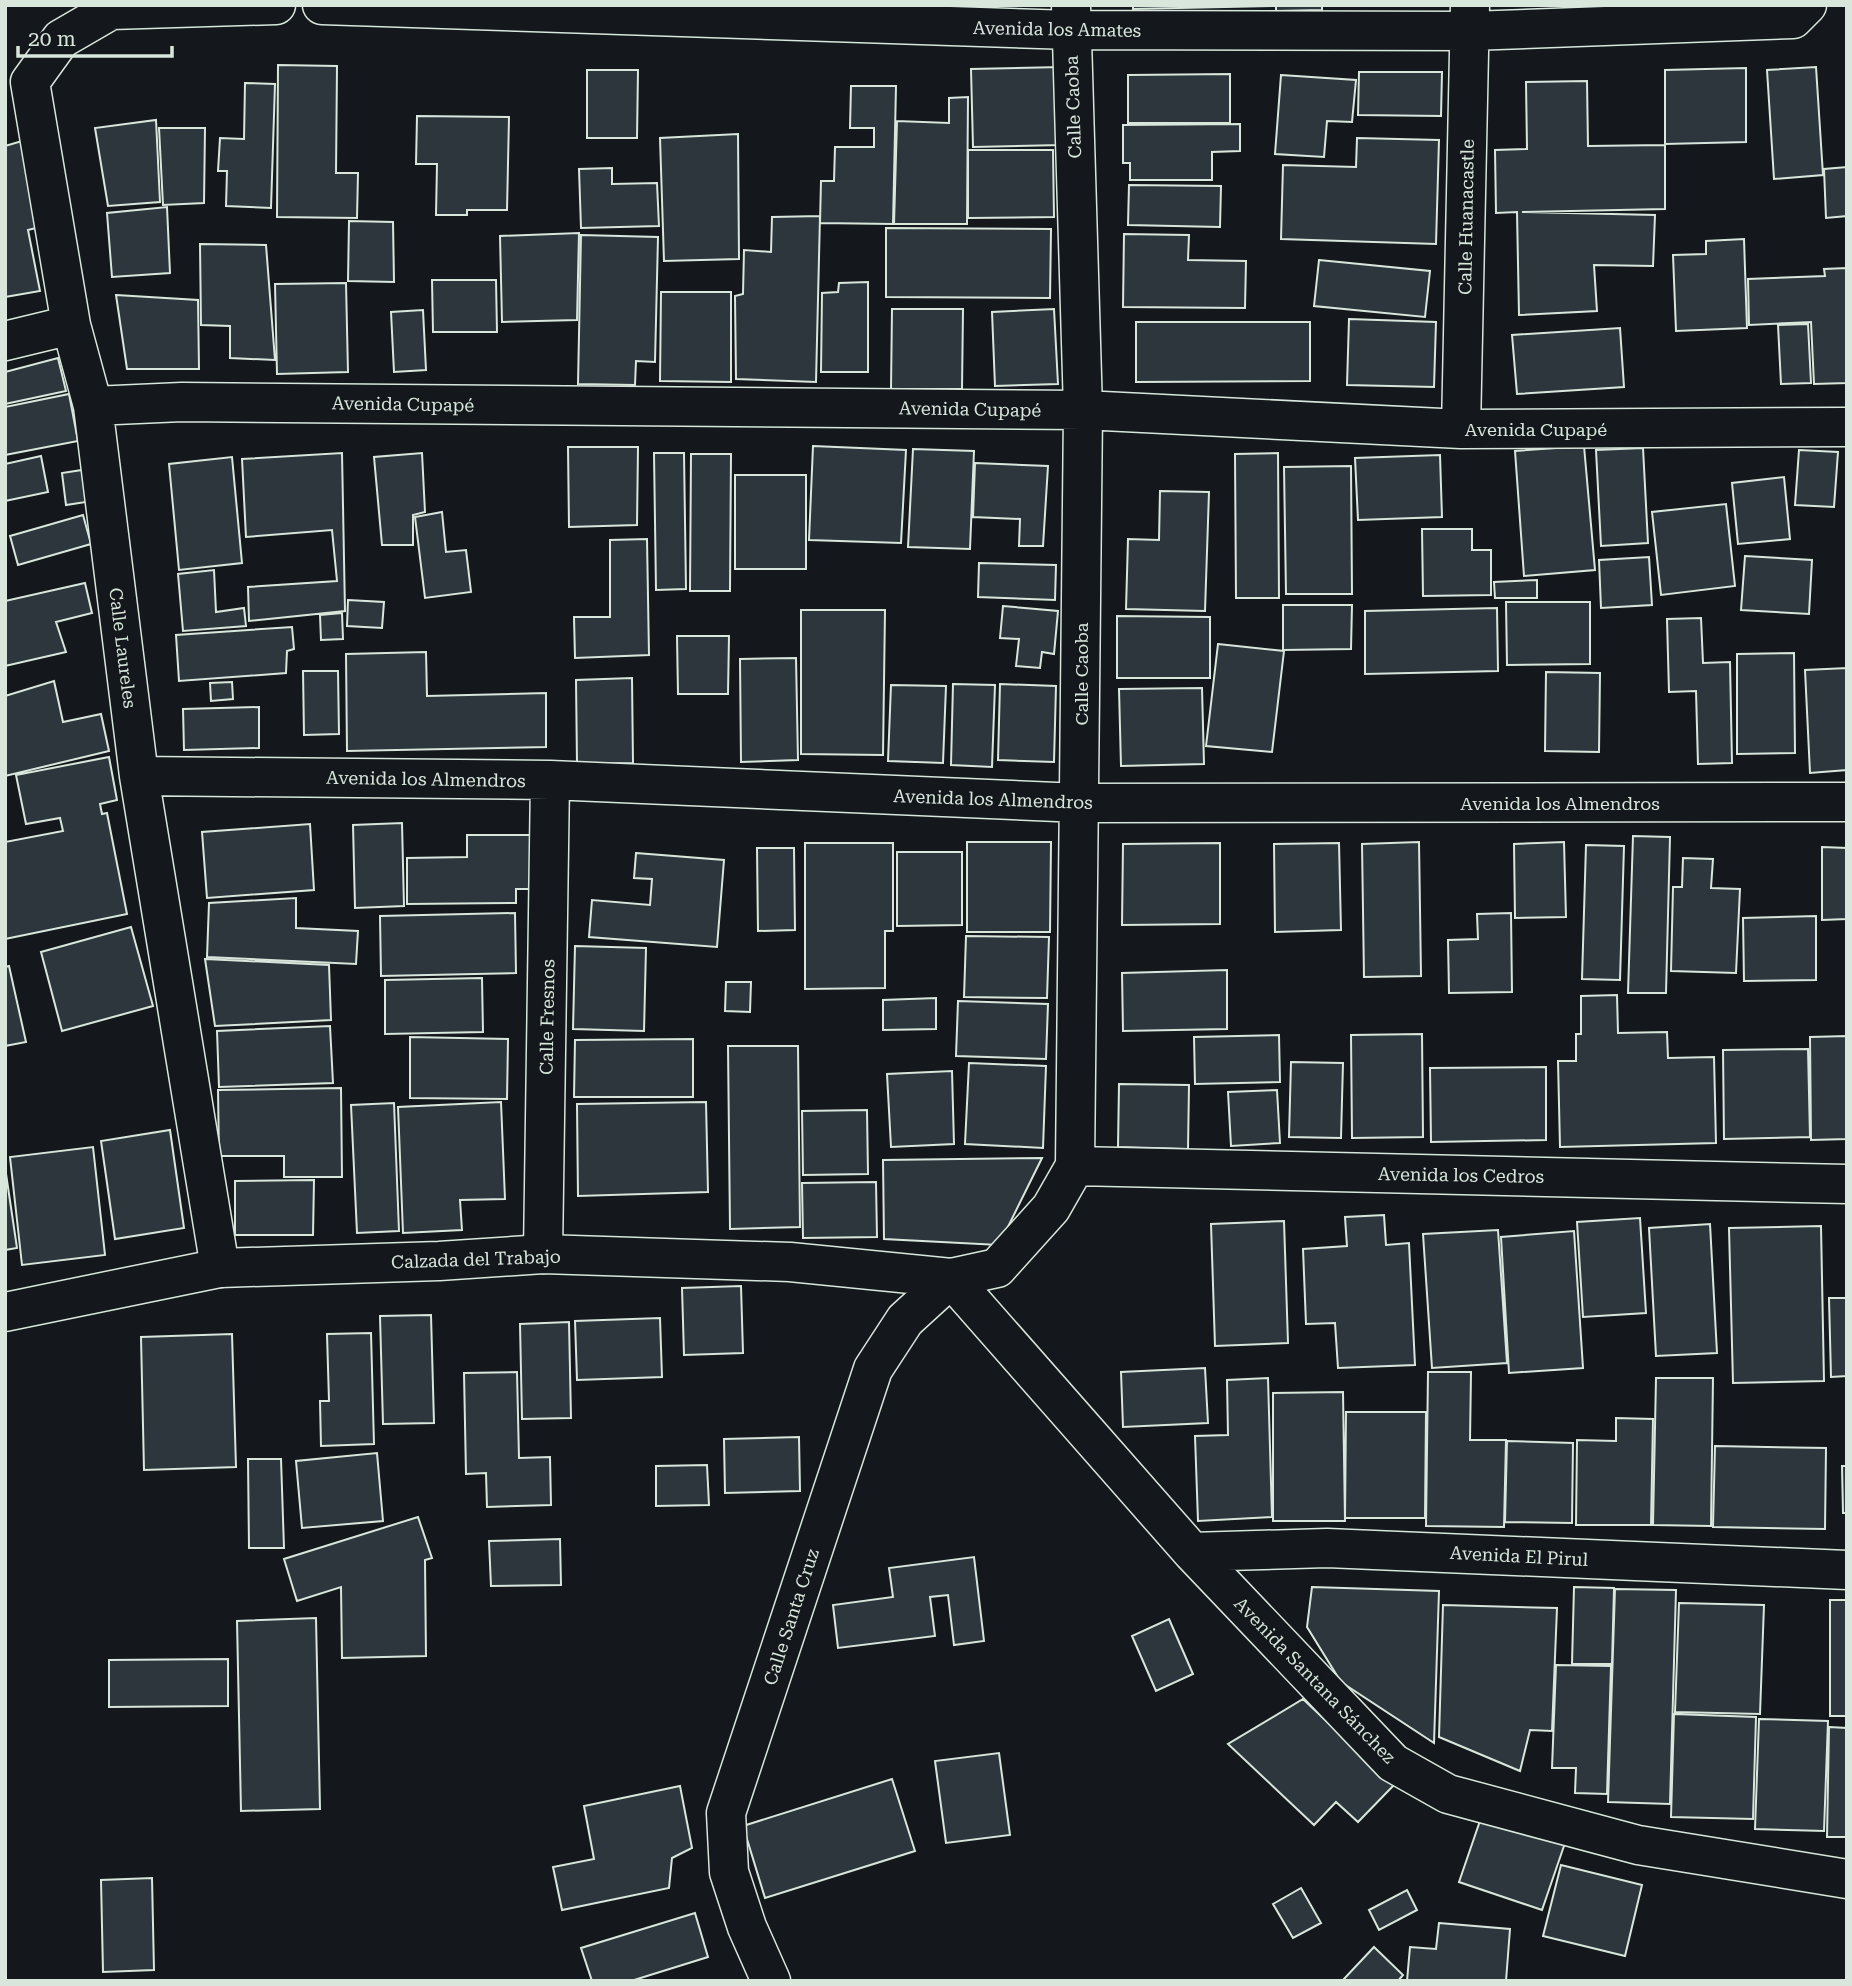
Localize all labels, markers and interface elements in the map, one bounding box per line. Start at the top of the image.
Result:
scale bar [18,14,172,58]
street label: Avenida los Amates [973,17,1141,41]
text: 20 m [28,27,76,51]
street label: Calle Caoba [1061,55,1085,159]
street label: Calle Huanacastle [1454,139,1478,295]
street label: Avenida Cupapé [332,392,474,416]
street label: Avenida Cupapé [899,397,1041,421]
street label: Avenida Cupapé [1465,419,1607,440]
street label: Calle Laureles [105,586,141,710]
street label: Calle Caoba [1071,622,1092,725]
street label: Avenida los Almendros [326,767,526,791]
street label: Avenida los Almendros [893,785,1093,813]
street label: Avenida los Almendros [1460,793,1660,814]
street label: Calle Fresnos [535,959,559,1075]
street label: Avenida los Cedros [1378,1163,1544,1187]
street label: Calzada del Trabajo [391,1246,561,1272]
street label: Avenida El Pirul [1449,1542,1589,1570]
street label: Calle Santa Cruz [759,1546,823,1688]
street label: Avenida Santana Sánchez [1230,1593,1400,1768]

